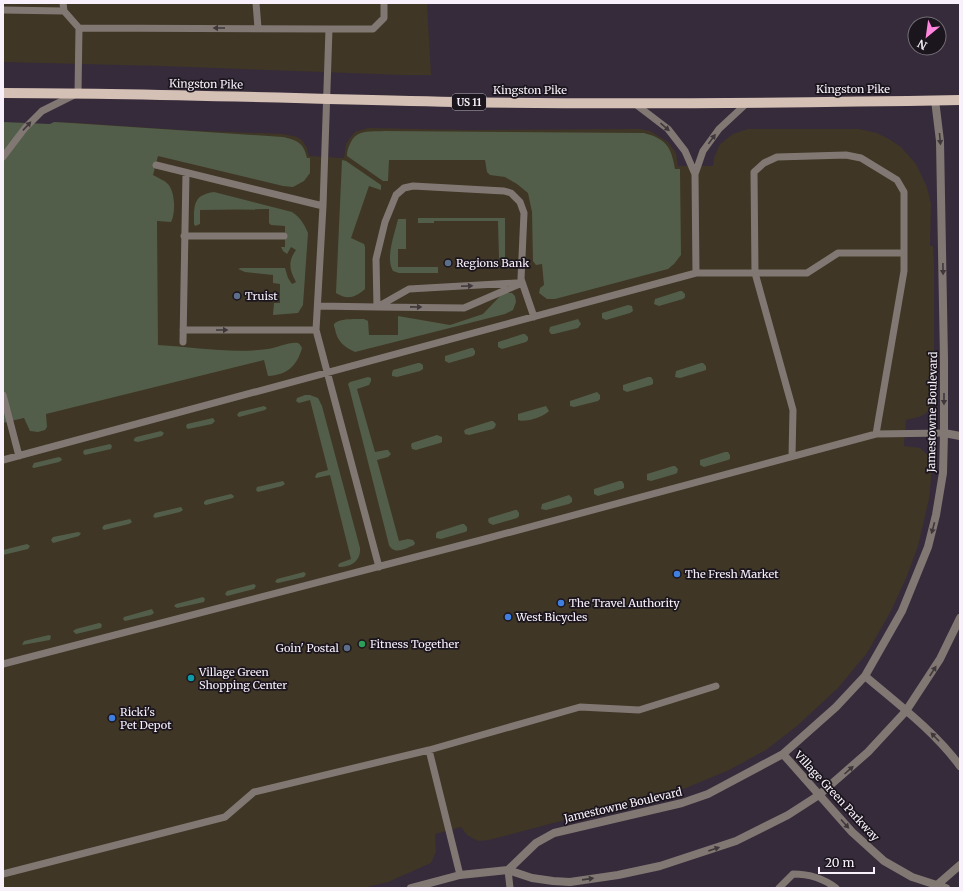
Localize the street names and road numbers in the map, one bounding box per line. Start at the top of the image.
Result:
street label: Kingston Pike [169,76,243,92]
street label: Kingston Pike [816,82,890,96]
street label: Kingston Pike [493,83,567,97]
road number: US 11 [452,94,486,110]
street label: Jamestowne Boulevard [924,351,940,474]
street label: Village Green Parkway [791,747,883,844]
street label: Jamestowne Boulevard [562,785,684,826]

